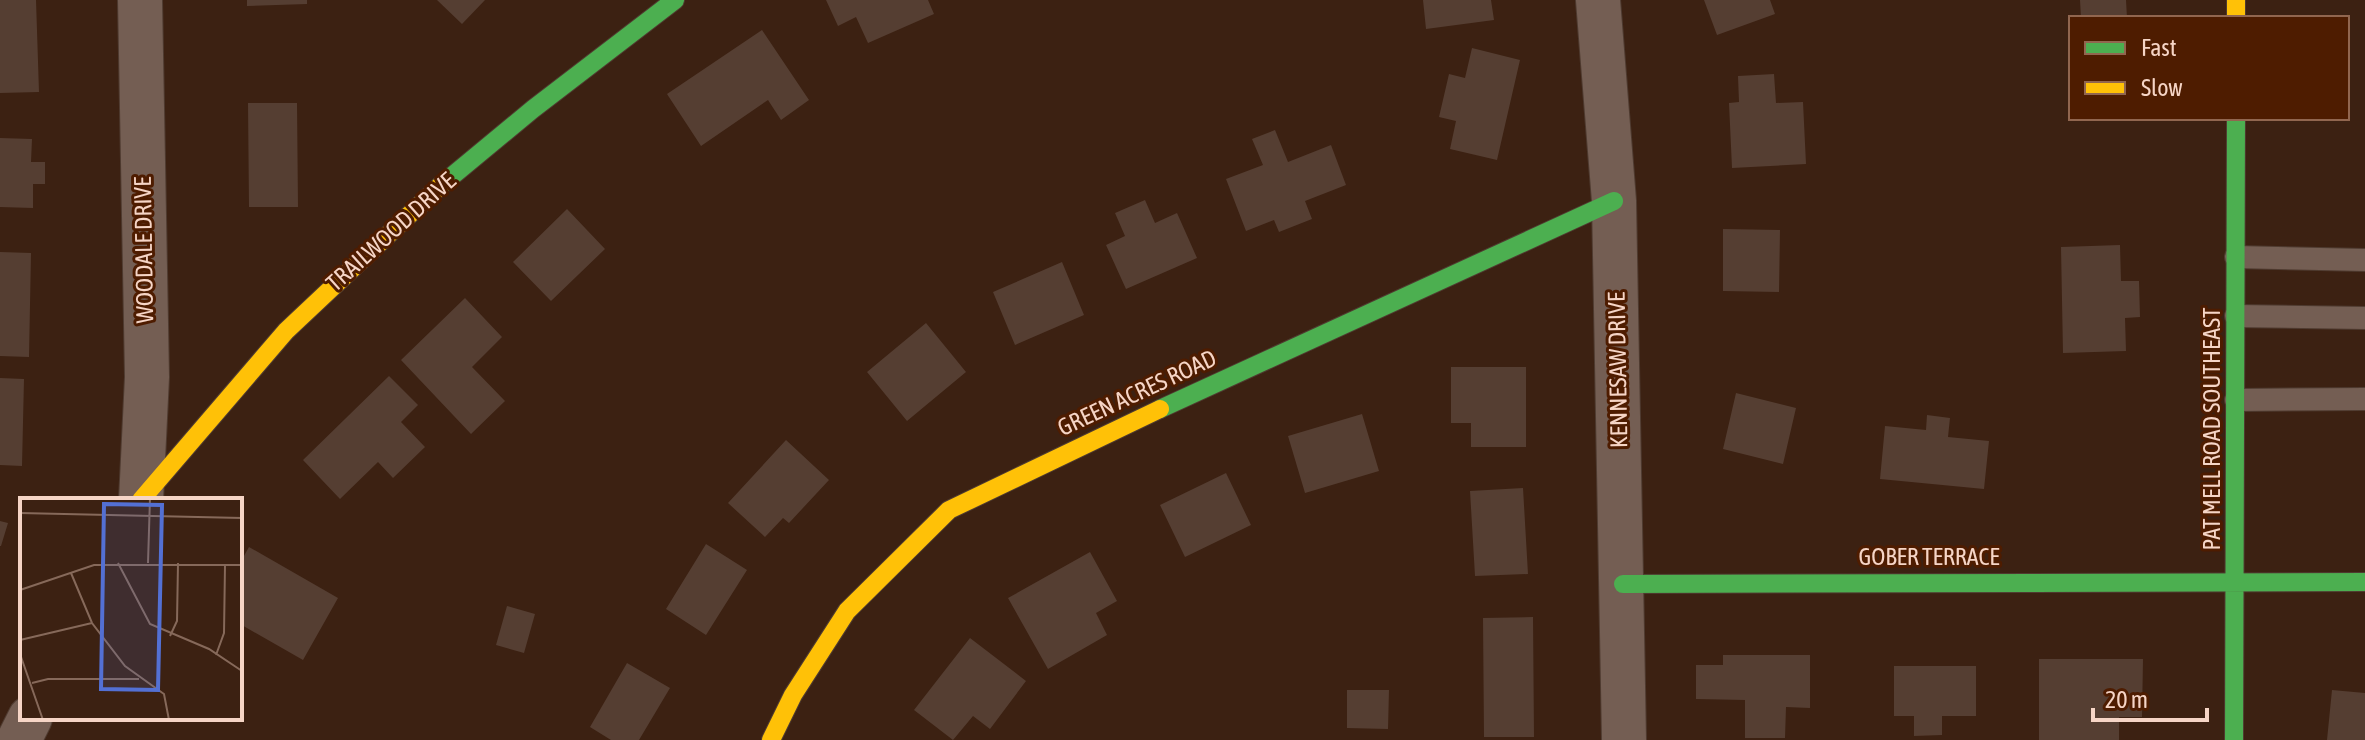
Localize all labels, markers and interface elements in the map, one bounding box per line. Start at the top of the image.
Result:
legend [2069,16,2349,120]
text: Fast [2141,34,2177,61]
text: Slow [2141,74,2183,101]
street label: TRAILWOOD DRIVE [321,167,461,296]
street label: WOODALE DRIVE [129,176,158,324]
street label: KENNESAW DRIVE [1603,292,1632,448]
street label: PAT MELL ROAD SOUTHEAST [2198,307,2225,551]
street label: GREEN ACRES ROAD [1053,344,1220,441]
inset map [20,498,242,720]
street label: GOBER TERRACE [1858,543,2000,570]
scale bar [2093,672,2207,722]
text: 20 m [2105,686,2148,713]

